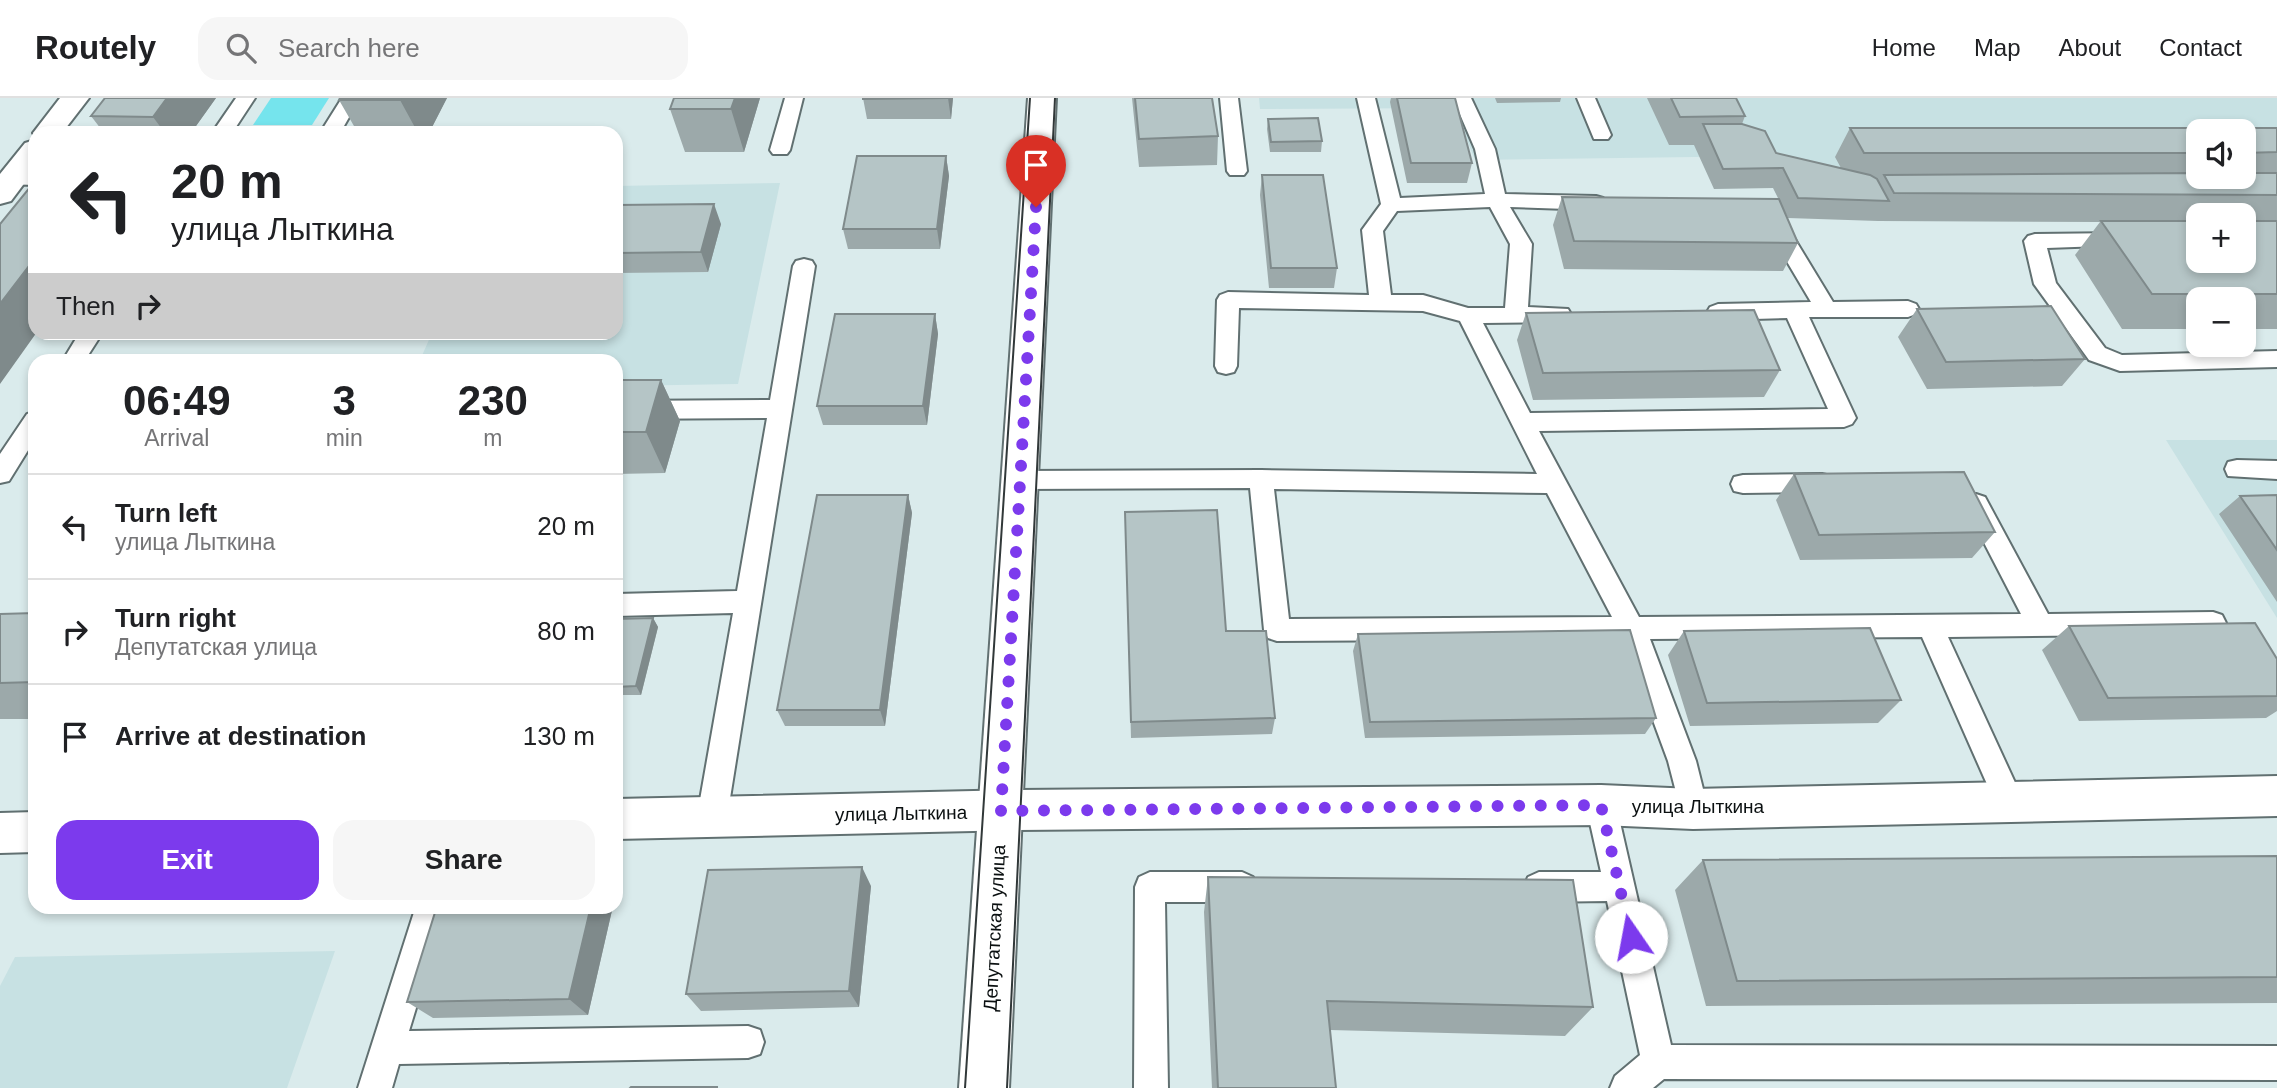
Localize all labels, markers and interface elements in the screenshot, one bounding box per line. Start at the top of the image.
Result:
search box [198,17,688,80]
text: Routely [35,29,156,66]
icon: search [222,29,260,67]
text: Search here [278,33,420,63]
text: Home [1872,34,1936,61]
text: Map [1974,34,2021,61]
text: About [2059,34,2121,61]
text: Contact [2159,34,2242,61]
map controls [2186,119,2256,357]
button: sound [2186,119,2256,189]
pin [1006,135,1066,207]
icon: arrive [1017,146,1055,184]
icon: left [56,154,147,245]
text: 20 m [171,154,283,208]
button: + [2186,203,2256,273]
text: улица Лыткина [171,211,394,247]
icon: right [129,287,167,325]
button: − [2186,287,2256,357]
text: Then [56,291,115,321]
text: 06:49 [123,377,231,424]
text: 3 [332,377,356,424]
text: 230 [458,377,528,424]
text: Arrival [144,425,209,451]
text: min [326,425,363,451]
text: m [483,425,502,451]
text: Turn left [115,498,217,528]
icon: left [56,508,94,546]
text: 20 m [537,511,595,541]
text: улица Лыткина [115,529,275,555]
text: Turn right [115,603,236,633]
icon: right [56,613,94,651]
text: 80 m [537,616,595,646]
text: Депутатская улица [115,634,317,660]
icon: arrive [56,718,94,756]
text: Arrive at destination [115,721,366,751]
text: 130 m [523,721,595,751]
street label: улица Лыткина [1632,796,1765,817]
street label: улица Лыткина [835,802,968,825]
button: Exit [56,820,319,900]
button: Share [333,820,595,900]
street label: Депутатская улица [980,844,1009,1012]
position arrow [1594,900,1668,974]

